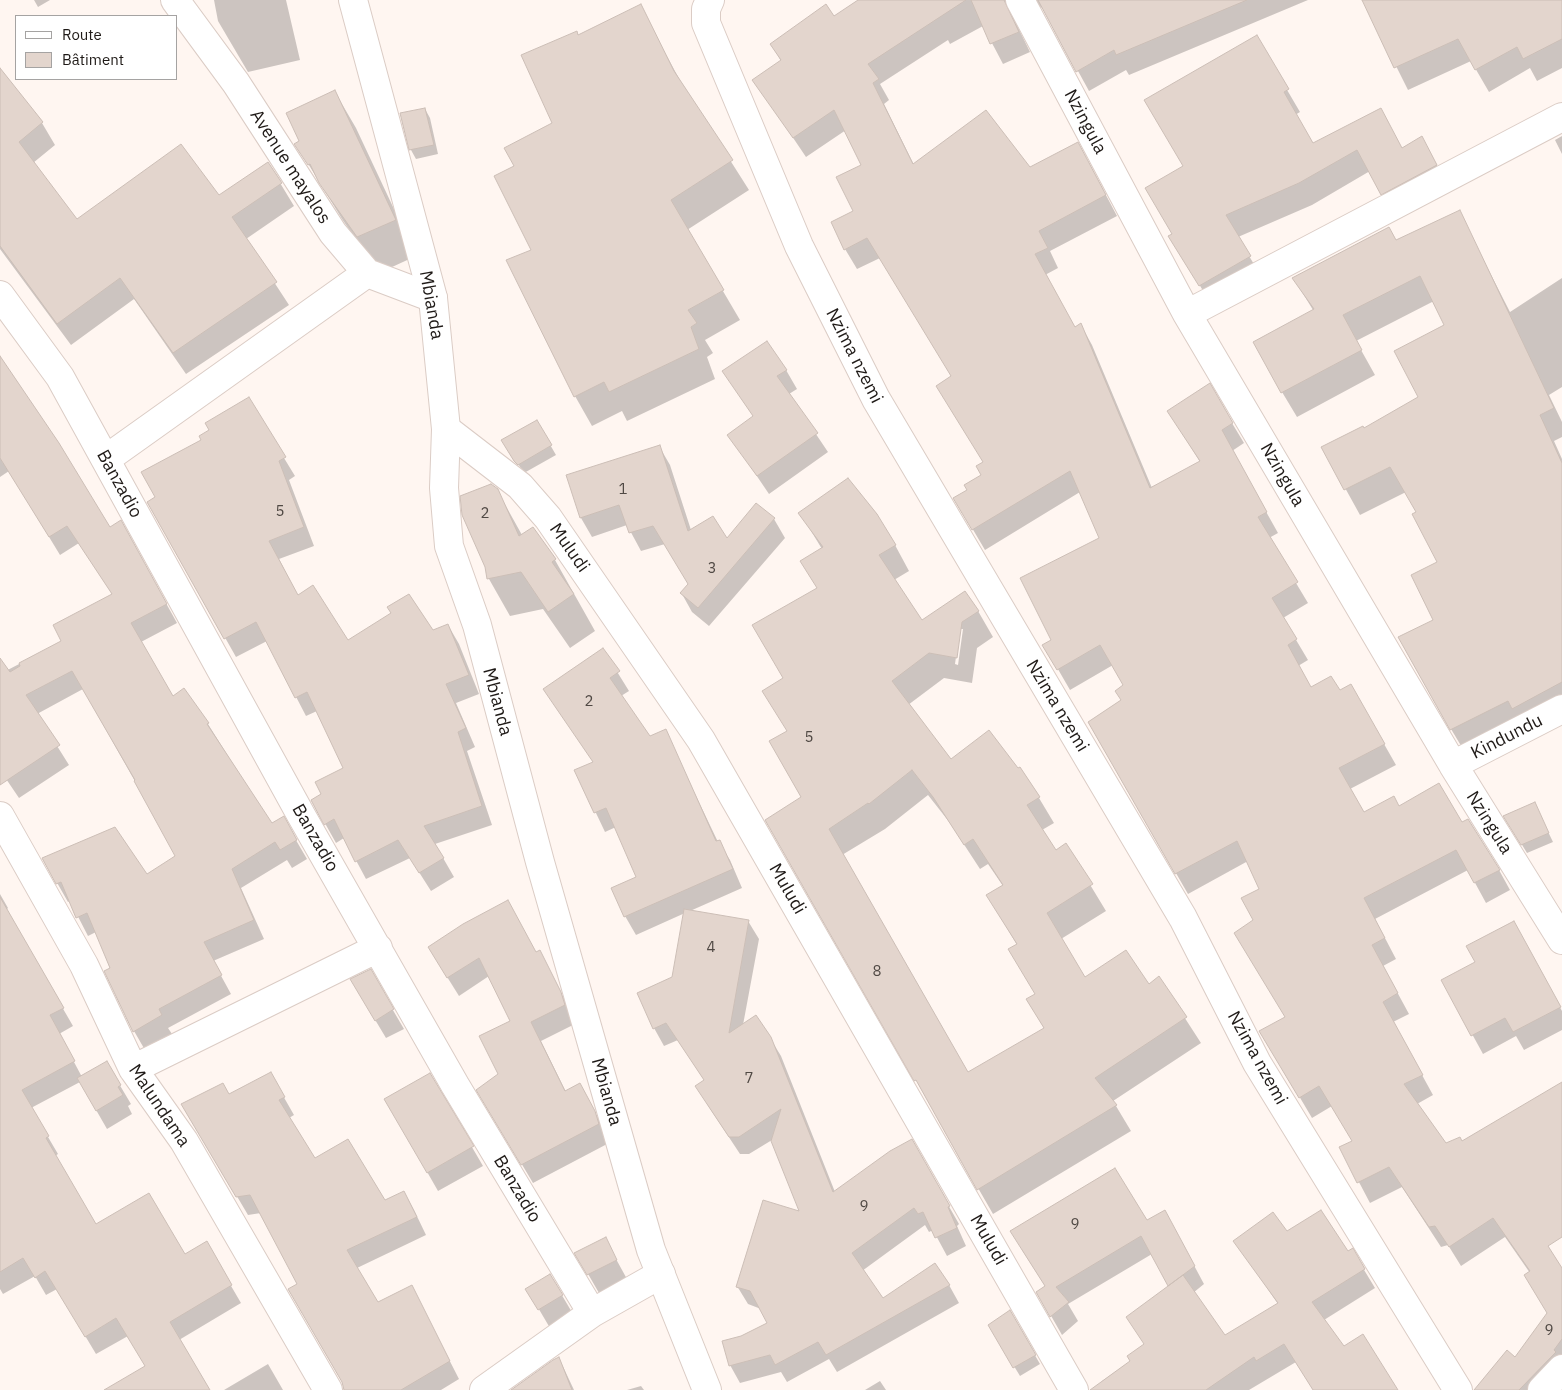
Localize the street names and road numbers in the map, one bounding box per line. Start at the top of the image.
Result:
street label: Nzingula [1059,86,1111,158]
street label: Avenue mayalos [245,106,335,228]
street label: Mbianda [414,269,448,341]
street label: Nzima nzemi [821,305,887,407]
street label: Nzingula [1255,439,1309,511]
street label: Banzadio [91,446,147,522]
street label: Muludi [544,519,594,577]
street label: Nzima nzemi [1021,656,1093,756]
street label: Mbianda [478,666,516,738]
street label: Kindundu [1467,710,1547,764]
street label: Nzingula [1461,788,1517,858]
street label: Banzadio [287,800,343,876]
street label: Muludi [764,860,810,918]
street label: Nzima nzemi [1222,1007,1292,1109]
street label: Mbianda [586,1056,626,1128]
street label: Malundama [123,1061,195,1151]
street label: Banzadio [489,1151,545,1227]
street label: Muludi [965,1211,1011,1269]

